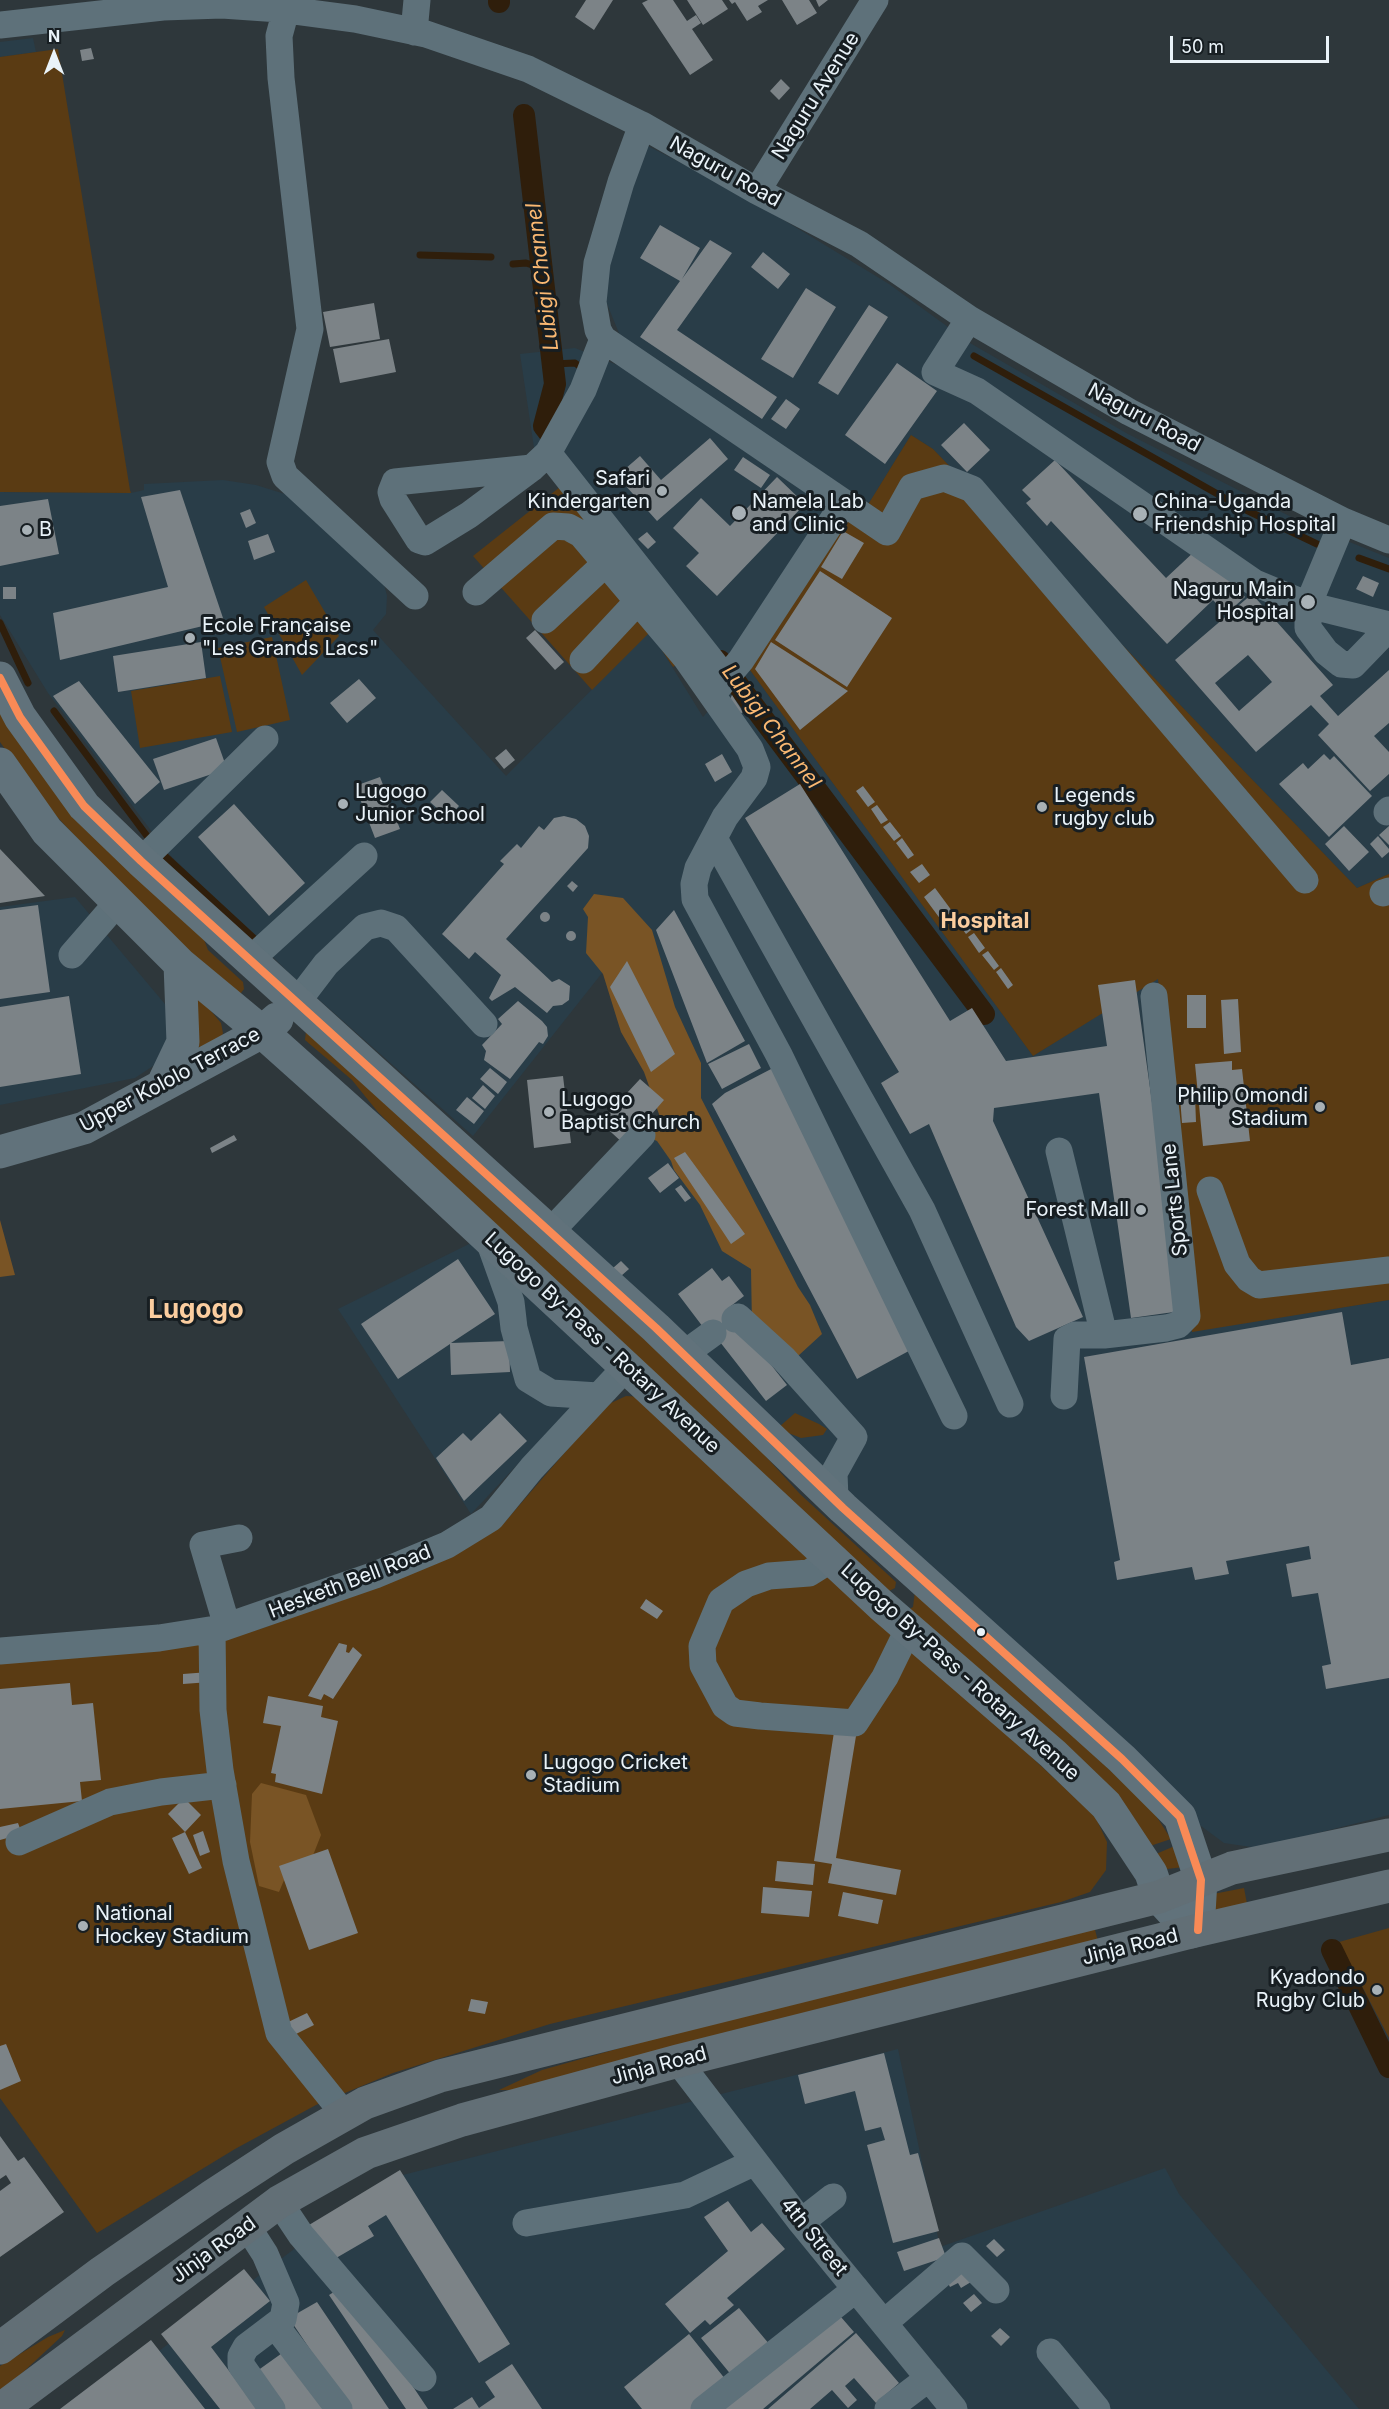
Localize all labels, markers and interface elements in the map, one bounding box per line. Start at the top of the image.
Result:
north arrow [24,24,84,84]
scale bar [1173,24,1332,62]
text: N [48,26,60,46]
street label: Naguru Avenue [767,28,865,164]
text: 50 m [1181,36,1224,57]
street label: Naguru Road [665,132,785,212]
water label: Lubigi Channel [521,202,565,352]
street label: Naguru Road [1084,378,1204,458]
place label: Safari Kindergarten [527,467,650,514]
marker: Safari Kindergarten [655,484,669,498]
place label: Namela Lab and Clinic [752,490,864,537]
place label: China-Uganda Friendship Hospital [1154,490,1336,537]
marker: Namela Lab and Clinic [730,504,748,522]
marker: China-Uganda Friendship Hospital [1131,505,1149,523]
place label: B [39,518,52,542]
marker: B [20,523,34,537]
place label: Naguru Main Hospital [1173,578,1294,625]
marker: Naguru Main Hospital [1299,593,1317,611]
place label: Ecole Française "Les Grands Lacs" [202,614,378,661]
marker: Ecole Française "Les Grands Lacs" [183,631,197,645]
water label: Lubigi Channel [716,660,826,794]
place label: Lugogo Junior School [355,780,485,827]
place label: Legends rugby club [1054,784,1155,831]
marker: Lugogo Junior School [336,797,350,811]
marker: Legends rugby club [1035,800,1049,814]
district label: Hospital [941,908,1029,934]
street label: Upper Kololo Terrace [76,1022,264,1138]
place label: Philip Omondi Stadium [1177,1084,1308,1131]
place label: Lugogo Baptist Church [561,1088,700,1135]
marker: Philip Omondi Stadium [1313,1100,1327,1114]
marker: Lugogo Baptist Church [542,1105,556,1119]
street label: Sports Lane [1157,1142,1193,1258]
place label: Forest Mall [1025,1198,1129,1222]
marker: Forest Mall [1134,1203,1148,1217]
street label: Lugogo By-Pass - Rotary Avenue [479,1227,725,1459]
district label: Lugogo [148,1294,244,1326]
street label: Hesketh Bell Road [266,1540,434,1624]
street label: Lugogo By-Pass - Rotary Avenue [836,1558,1084,1786]
unlabelled marker [975,1626,987,1638]
place label: Lugogo Cricket Stadium [543,1751,688,1798]
marker: Lugogo Cricket Stadium [524,1768,538,1782]
place label: National Hockey Stadium [95,1902,249,1949]
marker: National Hockey Stadium [76,1919,90,1933]
street label: Jinja Road [1080,1924,1180,1970]
place label: Kyadondo Rugby Club [1256,1966,1365,2013]
marker: Kyadondo Rugby Club [1370,1983,1384,1997]
street label: Jinja Road [609,2042,709,2090]
street label: 4th Street [775,2193,853,2281]
street label: Jinja Road [167,2211,261,2289]

